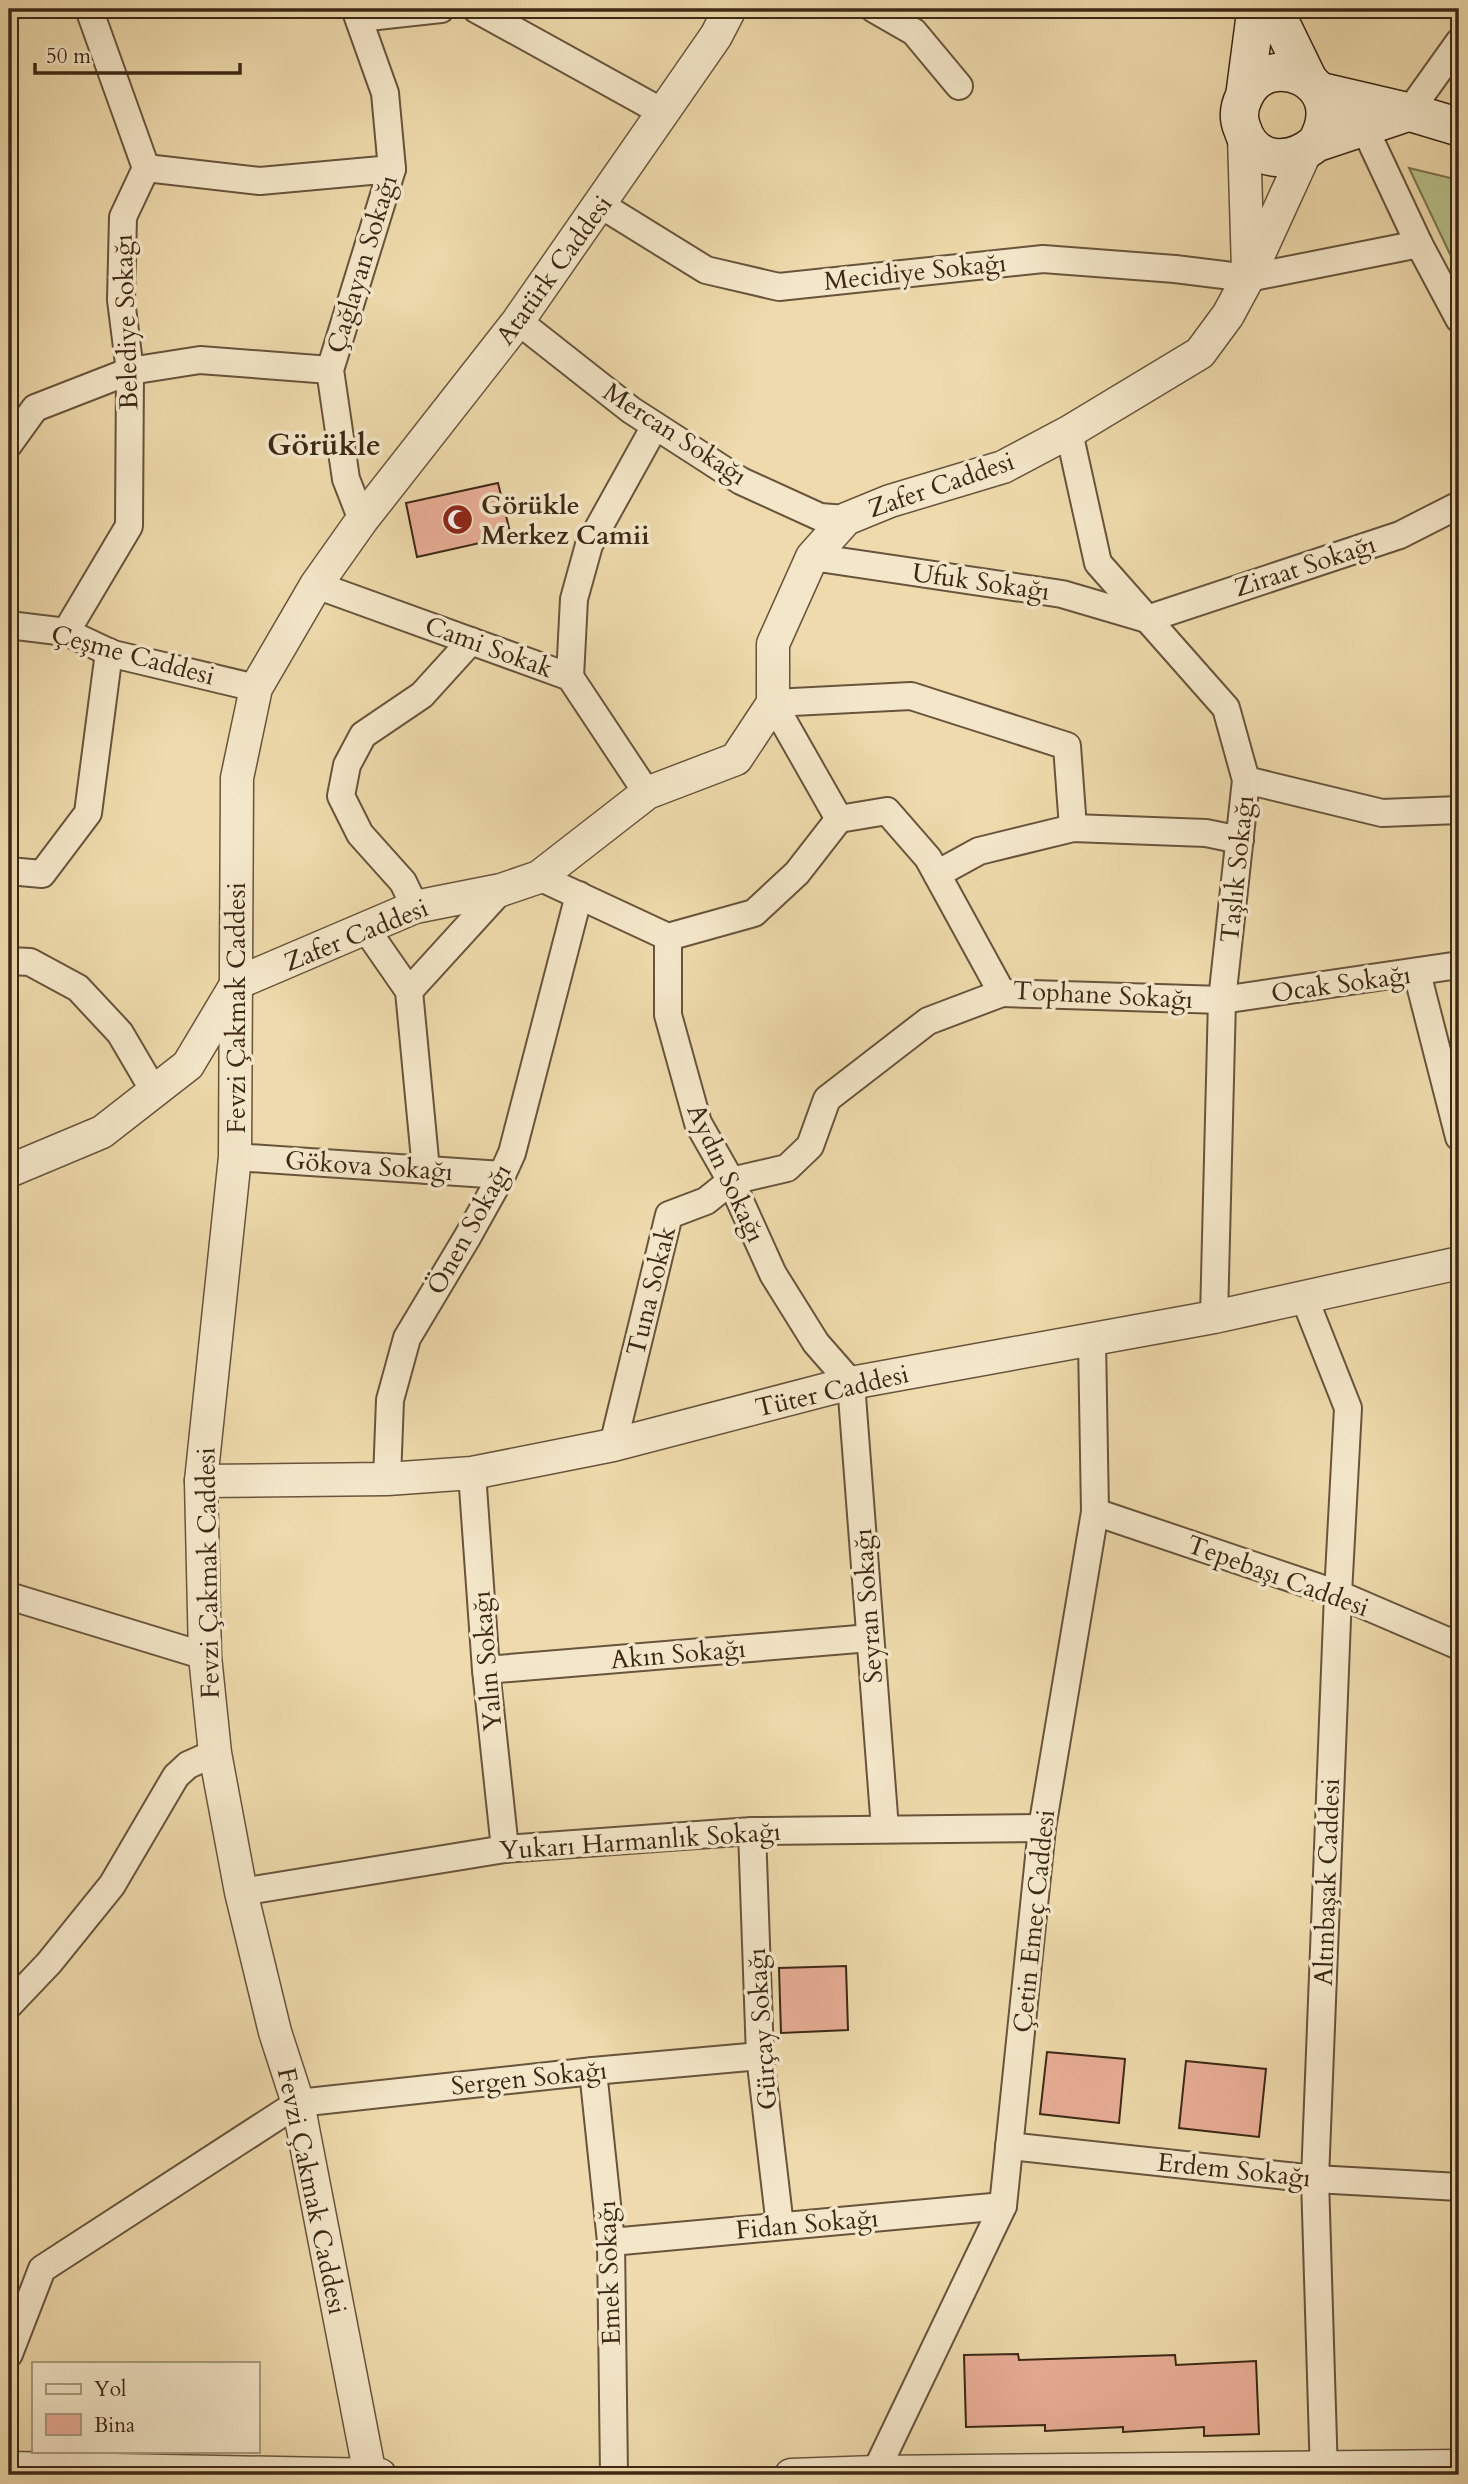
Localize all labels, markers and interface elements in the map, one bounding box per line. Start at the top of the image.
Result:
scale bar [35,32,240,76]
text: 50 m [46,42,91,71]
street label: Çağlayan Sokağı [318,171,406,357]
street label: Atatürk Caddesi [488,188,620,352]
street label: Belediye Sokağı [105,234,147,410]
street label: Mecidiye Sokağı [822,245,1008,299]
street label: Mercan Sokağı [596,374,754,494]
district label: Görükle [267,425,381,466]
street label: Zafer Caddesi [863,444,1019,526]
place label: Görükle Merkez Camii [481,488,650,553]
mosque icon: Görükle Merkez Camii [441,503,475,537]
street label: Ziraat Sokağı [1230,527,1380,605]
street label: Ufuk Sokağı [910,555,1052,609]
street label: Cami Sokak [420,608,558,686]
street label: Çeşme Caddesi [47,616,219,694]
street label: Taşlık Sokağı [1212,794,1262,944]
street label: Fevzi Çakmak Caddesi [219,882,254,1134]
street label: Zafer Caddesi [279,890,433,980]
street label: Ocak Sokağı [1269,957,1413,1011]
street label: Tophane Sokağı [1012,973,1194,1017]
street label: Aydın Sokağı [679,1098,773,1248]
street label: Gökova Sokağı [284,1143,454,1189]
street label: Önen Sokağı [419,1157,519,1301]
street label: Tuna Sokak [618,1222,684,1360]
street label: Tüter Caddesi [752,1356,912,1426]
street label: Fevzi Çakmak Caddesi [188,1447,228,1699]
street label: Seyran Sokağı [845,1527,891,1685]
street label: Tepebaşı Caddesi [1182,1527,1374,1625]
street label: Yalın Sokağı [463,1590,511,1732]
street label: Akın Sokağı [609,1631,747,1677]
street label: Altınbaşak Caddesi [1306,1777,1348,1987]
street label: Çetin Emeç Caddesi [1005,1808,1063,2034]
street label: Yukarı Harmanlık Sokağı [498,1814,782,1868]
street label: Gürçay Sokağı [739,1947,785,2111]
street label: Sergen Sokağı [449,2052,609,2104]
street label: Fevzi Çakmak Caddesi [269,2064,355,2318]
street label: Erdem Sokağı [1155,2145,1313,2195]
street label: Emek Sokağı [589,2200,629,2346]
street label: Fidan Sokağı [734,2200,880,2248]
legend [32,2362,259,2452]
text: Yol [94,2375,126,2404]
text: Bina [94,2411,135,2440]

